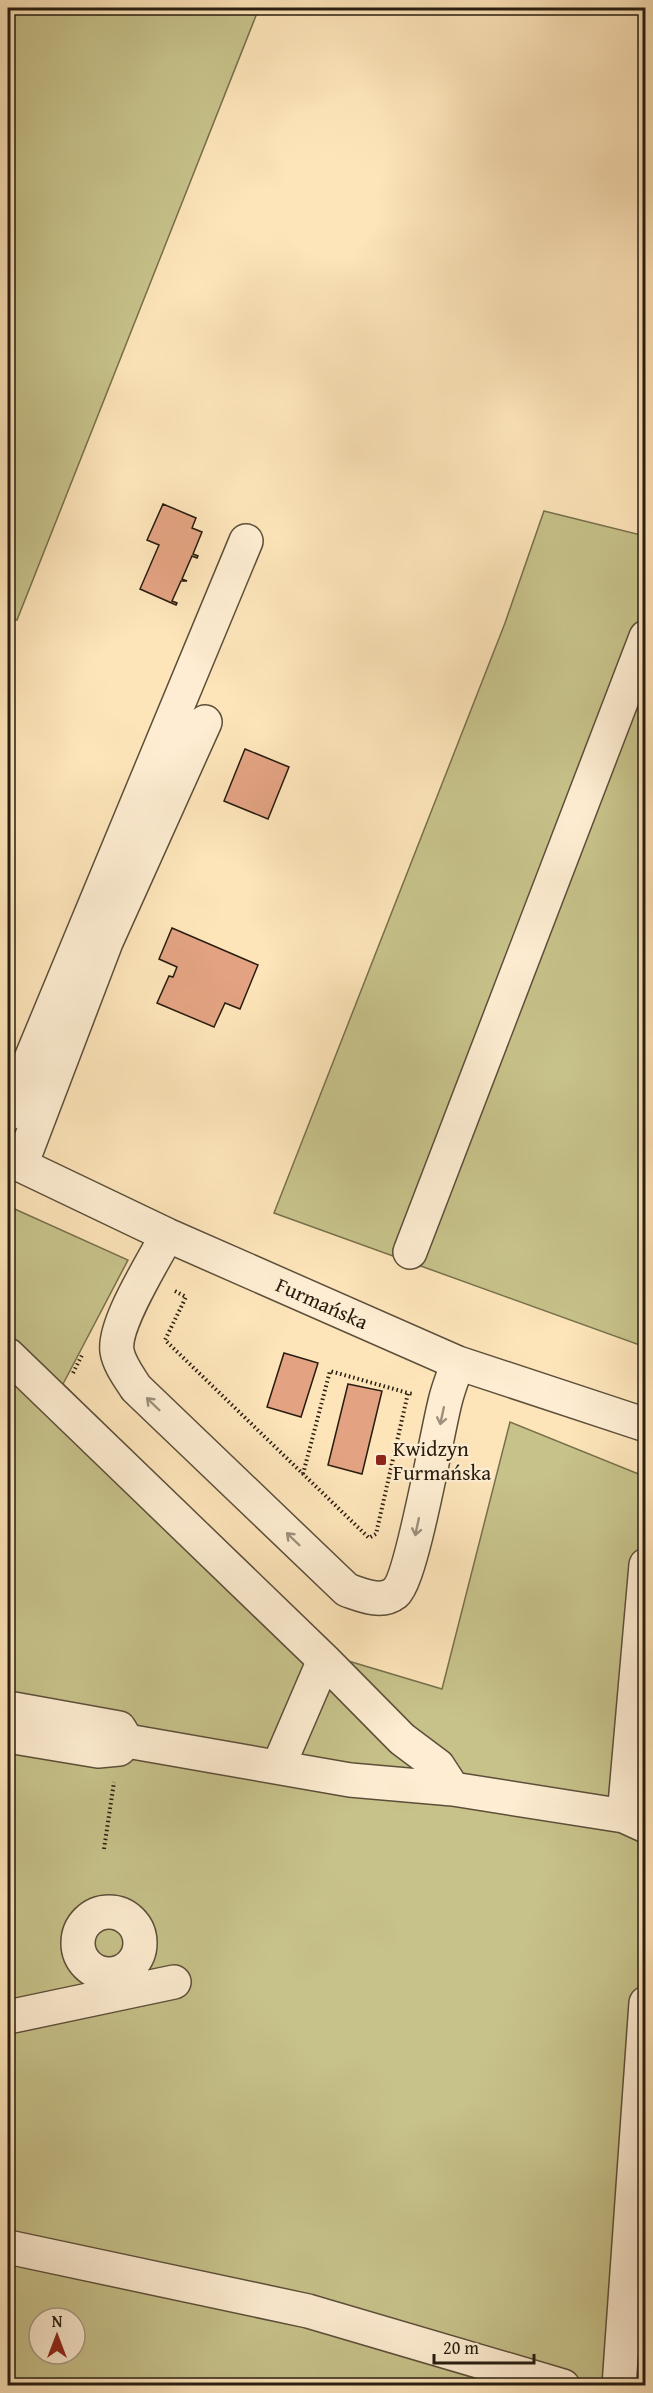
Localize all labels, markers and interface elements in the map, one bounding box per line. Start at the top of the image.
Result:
street label: Furmańska [271,1269,373,1337]
one-way arrow [145,1396,160,1411]
one-way arrow [435,1406,447,1425]
place label: Kwidzyn Furmańska [393,1433,491,1488]
marker: Kwidzyn Furmańska [374,1453,388,1467]
one-way arrow [411,1517,423,1536]
one-way arrow [285,1532,300,1547]
north arrow [27,2306,87,2366]
text: N [52,2309,63,2333]
scale bar [434,2327,534,2365]
text: 20 m [443,2334,479,2361]

